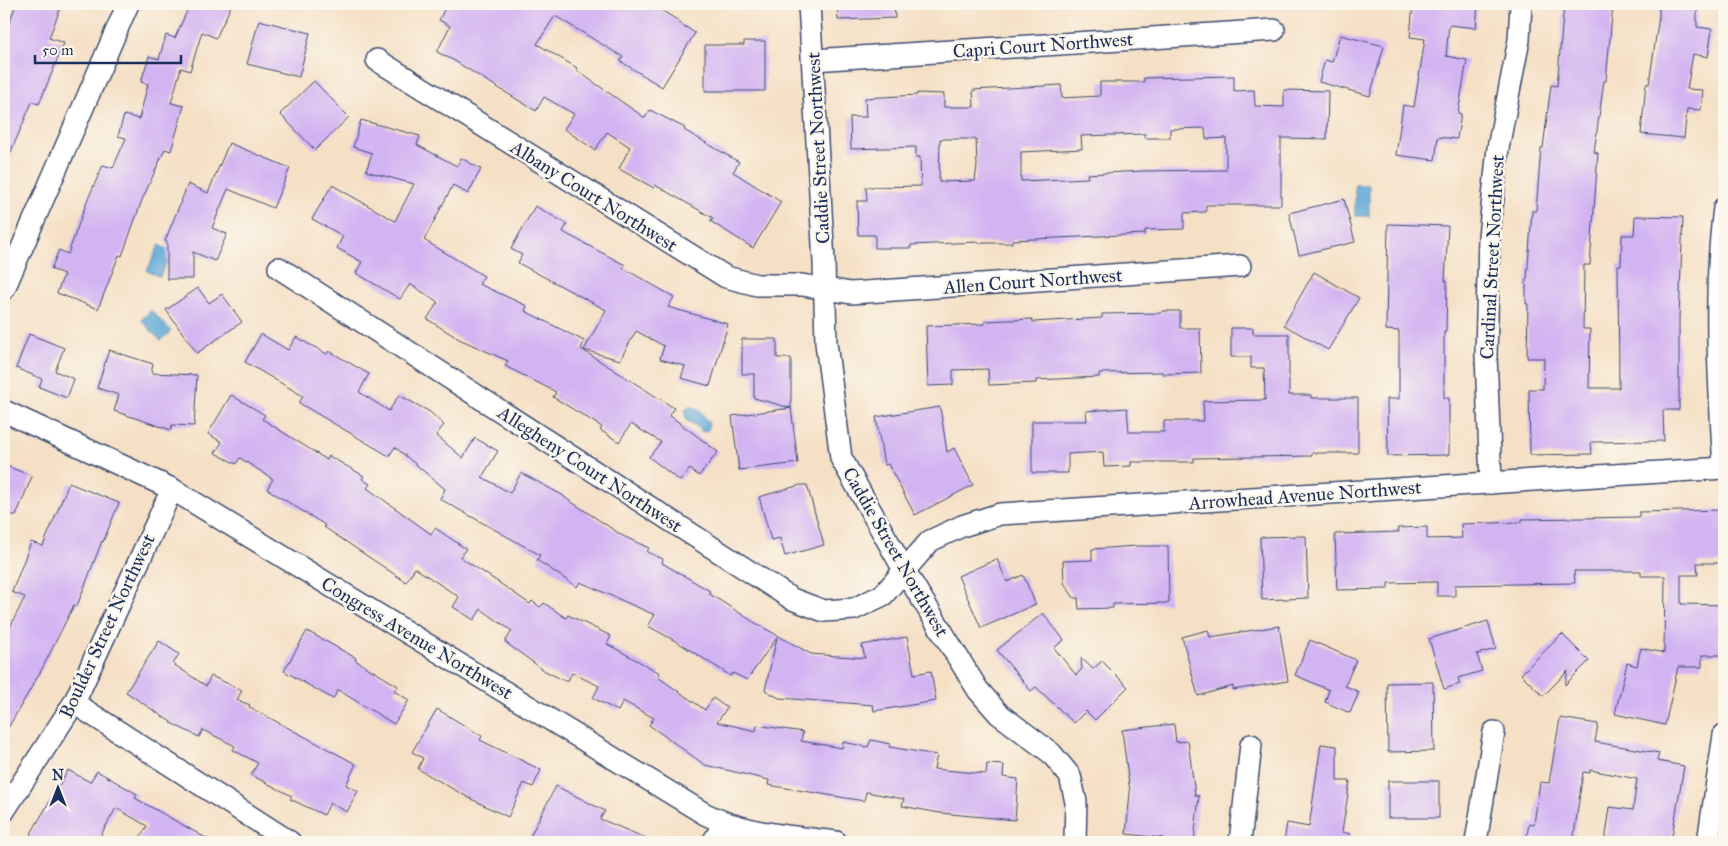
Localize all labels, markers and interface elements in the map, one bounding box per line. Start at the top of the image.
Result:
street label: Capri Court Northwest [952,27,1134,63]
scale bar [35,32,181,64]
text: 50 m [42,41,74,59]
street label: Caddie Street Northwest [801,51,835,244]
street label: Albany Court Northwest [505,135,682,257]
street label: Cardinal Street Northwest [1475,154,1509,360]
street label: Allen Court Northwest [942,263,1124,299]
street label: Allegheny Court Northwest [492,400,687,538]
street label: Caddie Street Northwest [838,463,954,641]
street label: Arrowhead Avenue Northwest [1187,475,1423,515]
street label: Boulder Street Northwest [54,530,160,722]
street label: Congress Avenue Northwest [317,572,517,705]
north arrow [32,764,82,814]
text: N [52,767,64,784]

